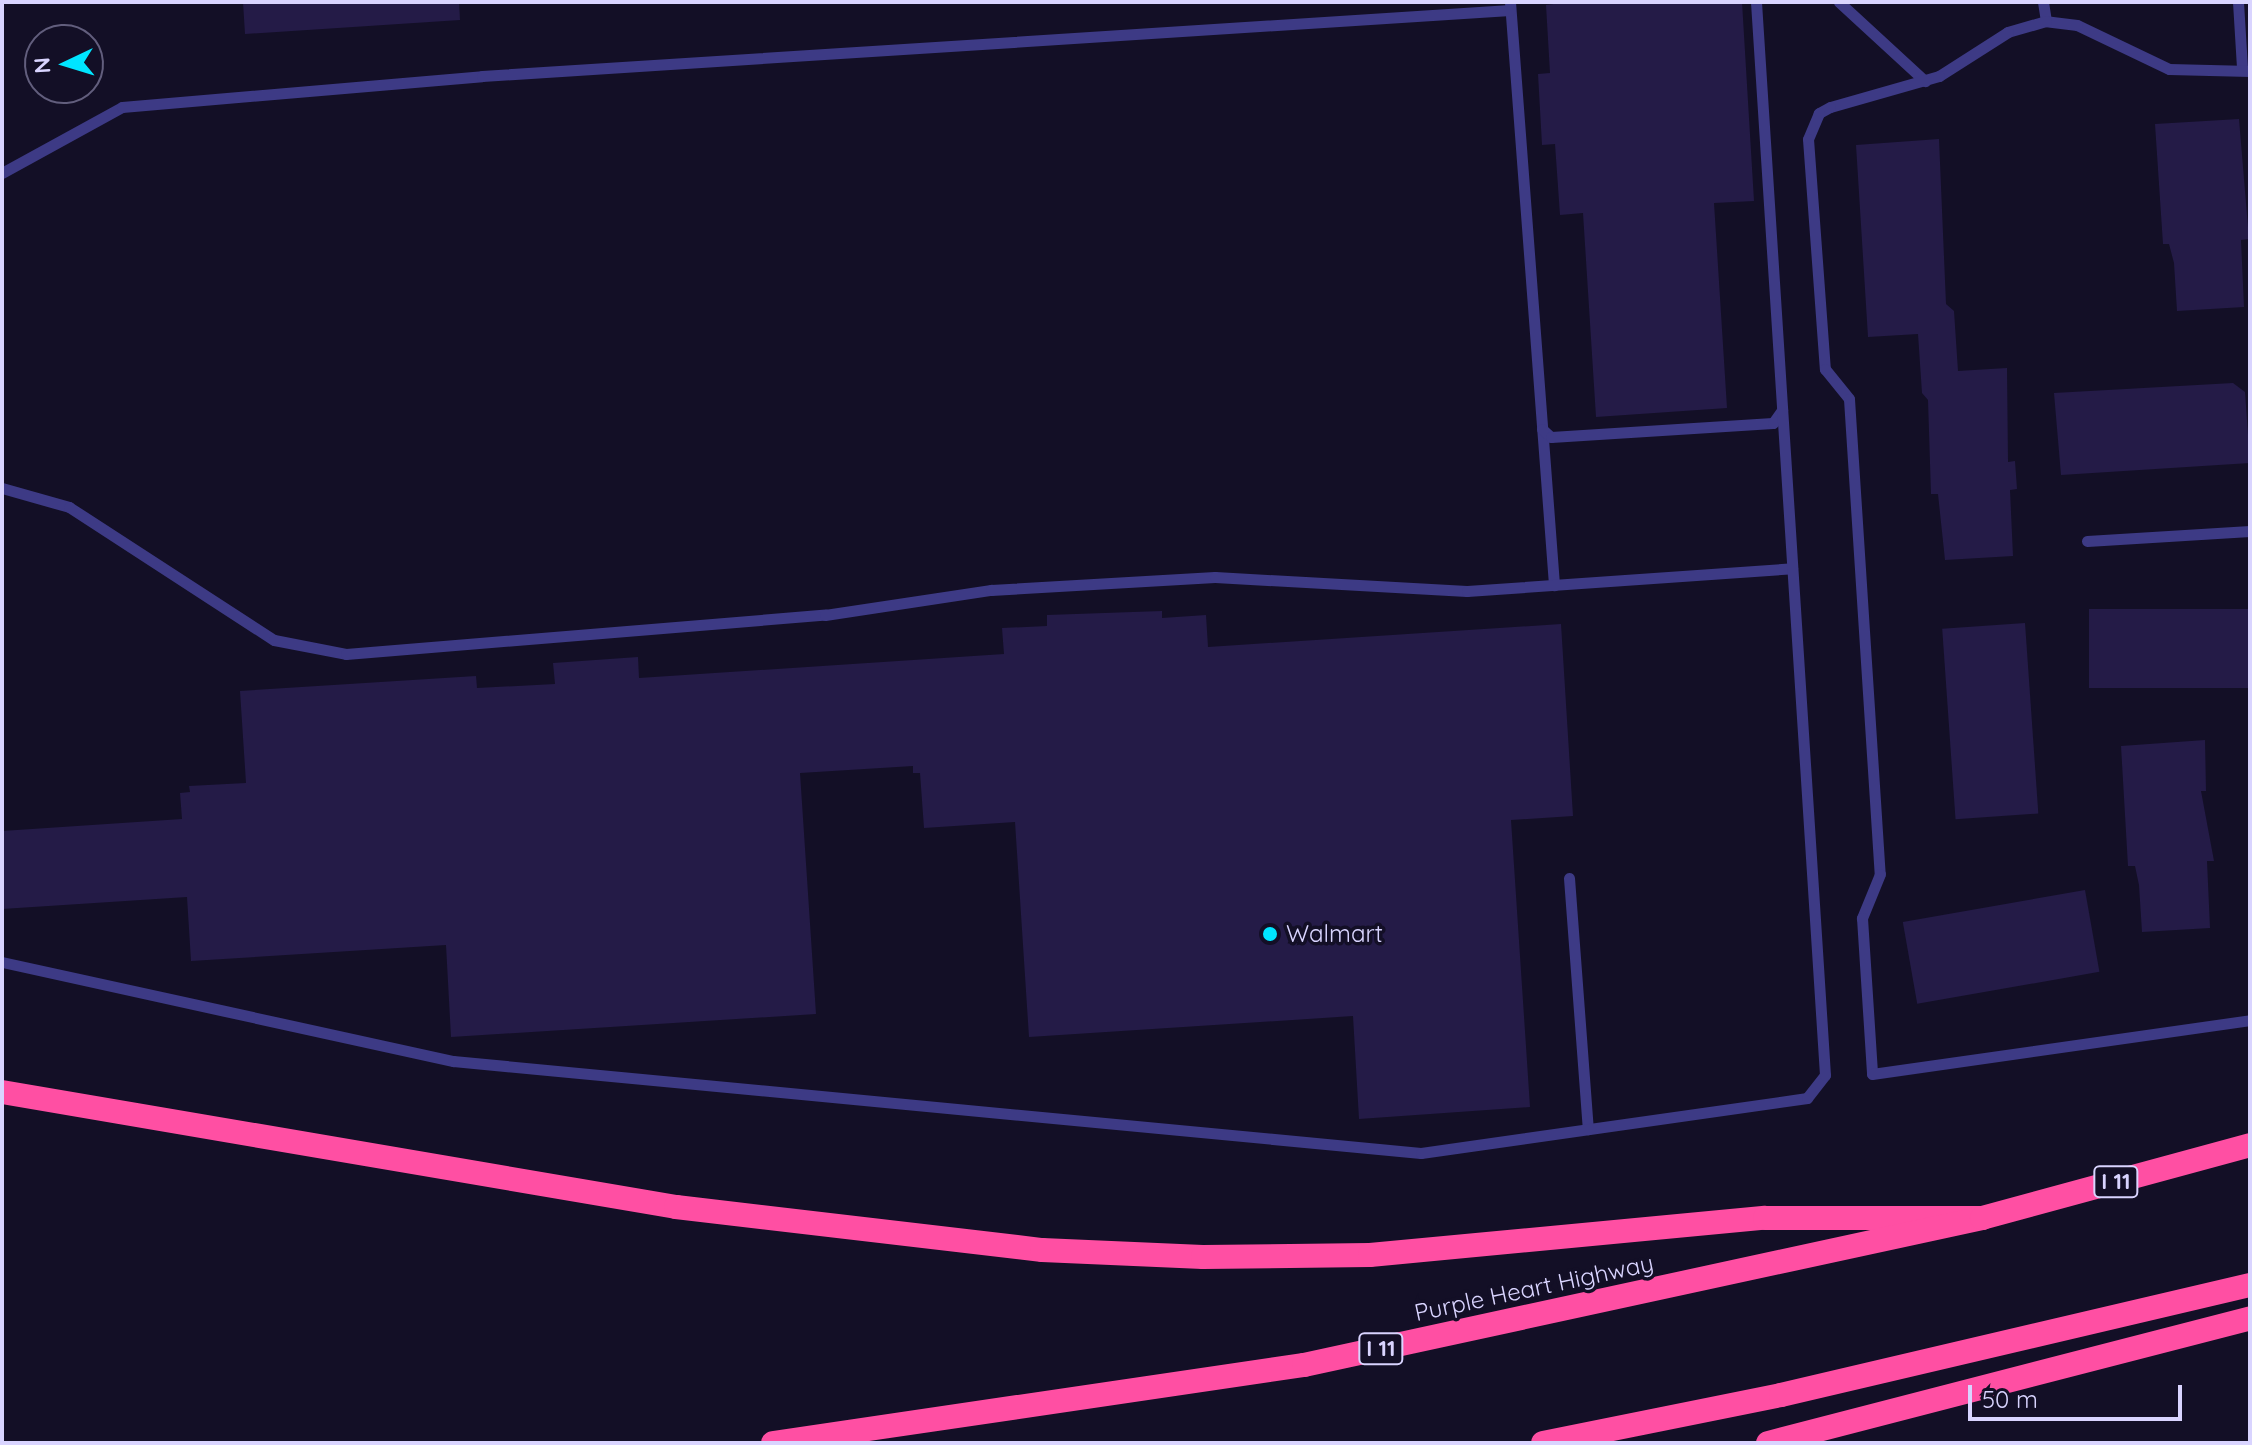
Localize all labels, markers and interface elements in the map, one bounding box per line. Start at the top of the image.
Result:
north arrow [24,24,104,104]
text: N [28,56,57,75]
place label: Walmart [1286,920,1383,948]
marker: Walmart [1261,925,1279,943]
road number: I 11 [2092,1164,2140,1200]
street label: Purple Heart Highway [1412,1249,1656,1327]
road number: I 11 [1357,1331,1405,1367]
scale bar [1972,1369,2186,1419]
text: 50 m [1982,1384,2038,1414]

